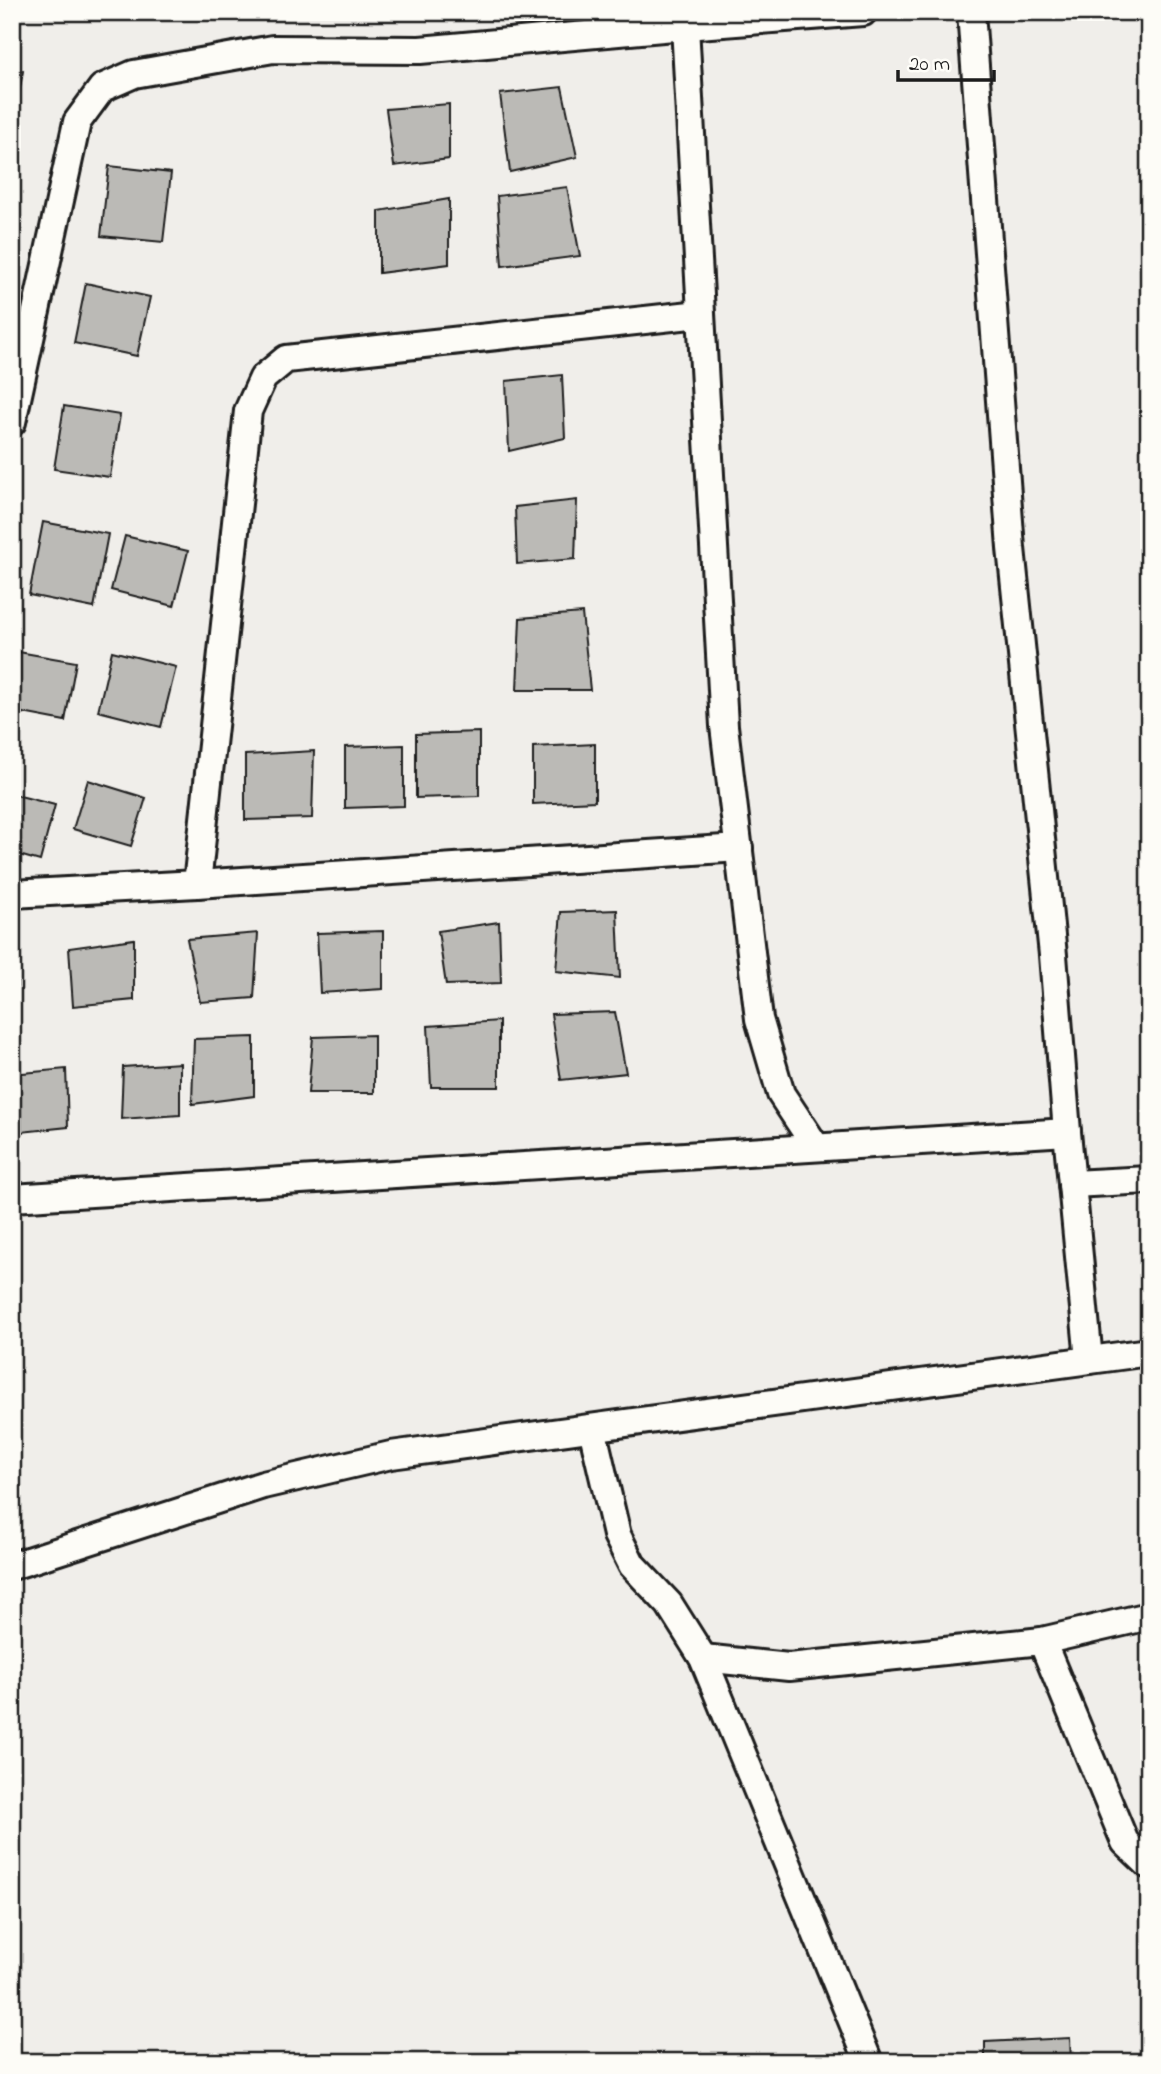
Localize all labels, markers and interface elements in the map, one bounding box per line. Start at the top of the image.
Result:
scale bar [898,38,995,82]
text: 20 m [909,50,950,80]

